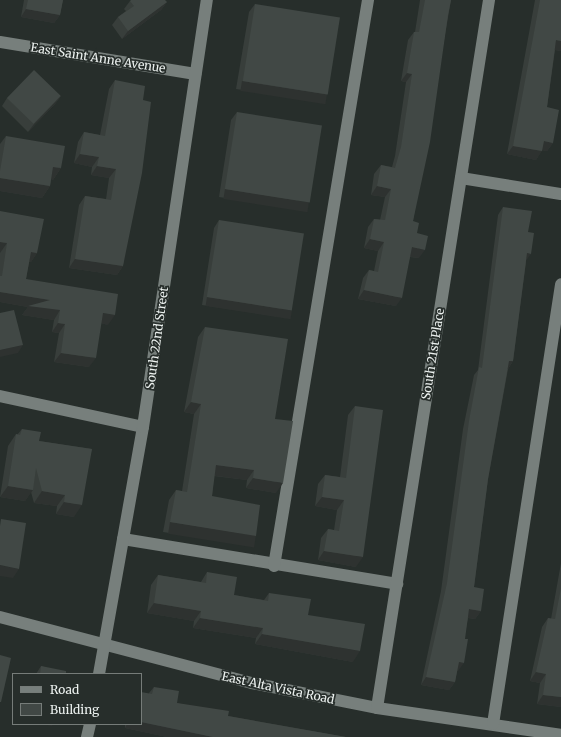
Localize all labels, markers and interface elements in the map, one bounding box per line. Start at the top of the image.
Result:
street label: East Saint Anne Avenue [29,40,167,76]
street label: South 22nd Street [143,286,171,390]
street label: South 21st Place [419,307,447,401]
street label: East Alta Vista Road [220,669,336,707]
legend [12,673,142,725]
text: Road [50,682,79,697]
text: Building [50,702,99,717]

